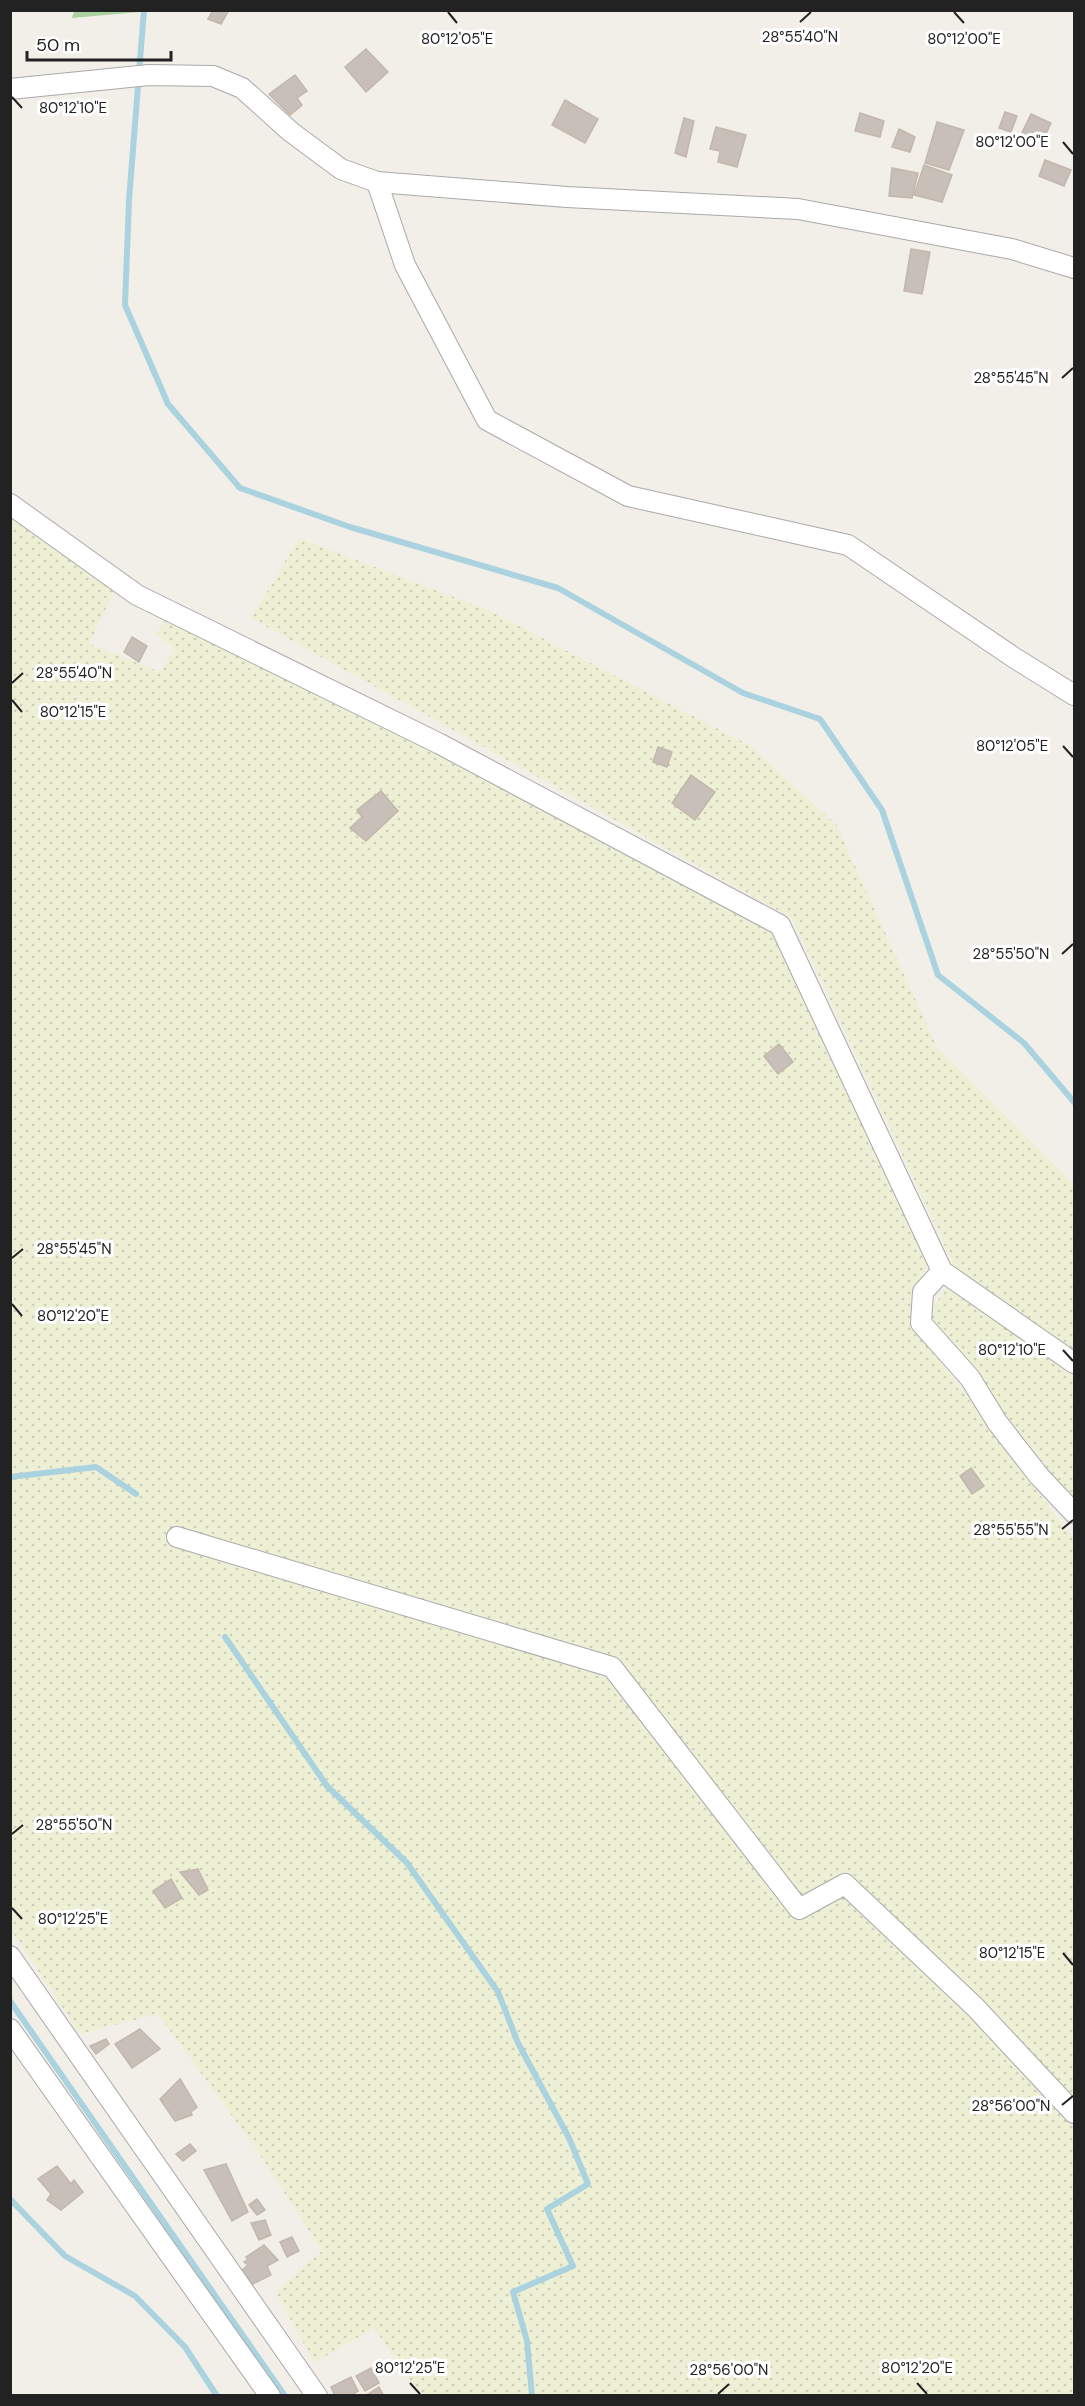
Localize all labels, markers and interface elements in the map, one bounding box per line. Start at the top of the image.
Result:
scale bar [27,24,171,62]
text: 28°55'40"N [762,27,838,47]
text: 80°12'05"E [421,29,493,49]
text: 80°12'00"E [927,29,1001,49]
text: 50 m [36,33,80,57]
text: 80°12'10"E [39,98,107,118]
text: 80°12'00"E [975,132,1049,152]
text: 28°55'45"N [973,368,1049,388]
text: 28°55'40"N [36,663,112,683]
text: 80°12'15"E [40,702,106,722]
text: 80°12'05"E [976,736,1048,756]
text: 28°55'50"N [973,944,1049,964]
text: 28°55'45"N [36,1239,112,1259]
text: 80°12'20"E [37,1306,109,1326]
text: 80°12'10"E [978,1340,1046,1360]
text: 28°55'55"N [973,1520,1049,1540]
text: 28°55'50"N [36,1815,112,1835]
text: 80°12'25"E [38,1909,108,1929]
text: 80°12'15"E [979,1943,1045,1963]
text: 28°56'00"N [972,2096,1050,2116]
text: 80°12'25"E [375,2358,445,2378]
text: 80°12'20"E [881,2358,953,2378]
text: 28°56'00"N [690,2360,768,2380]

